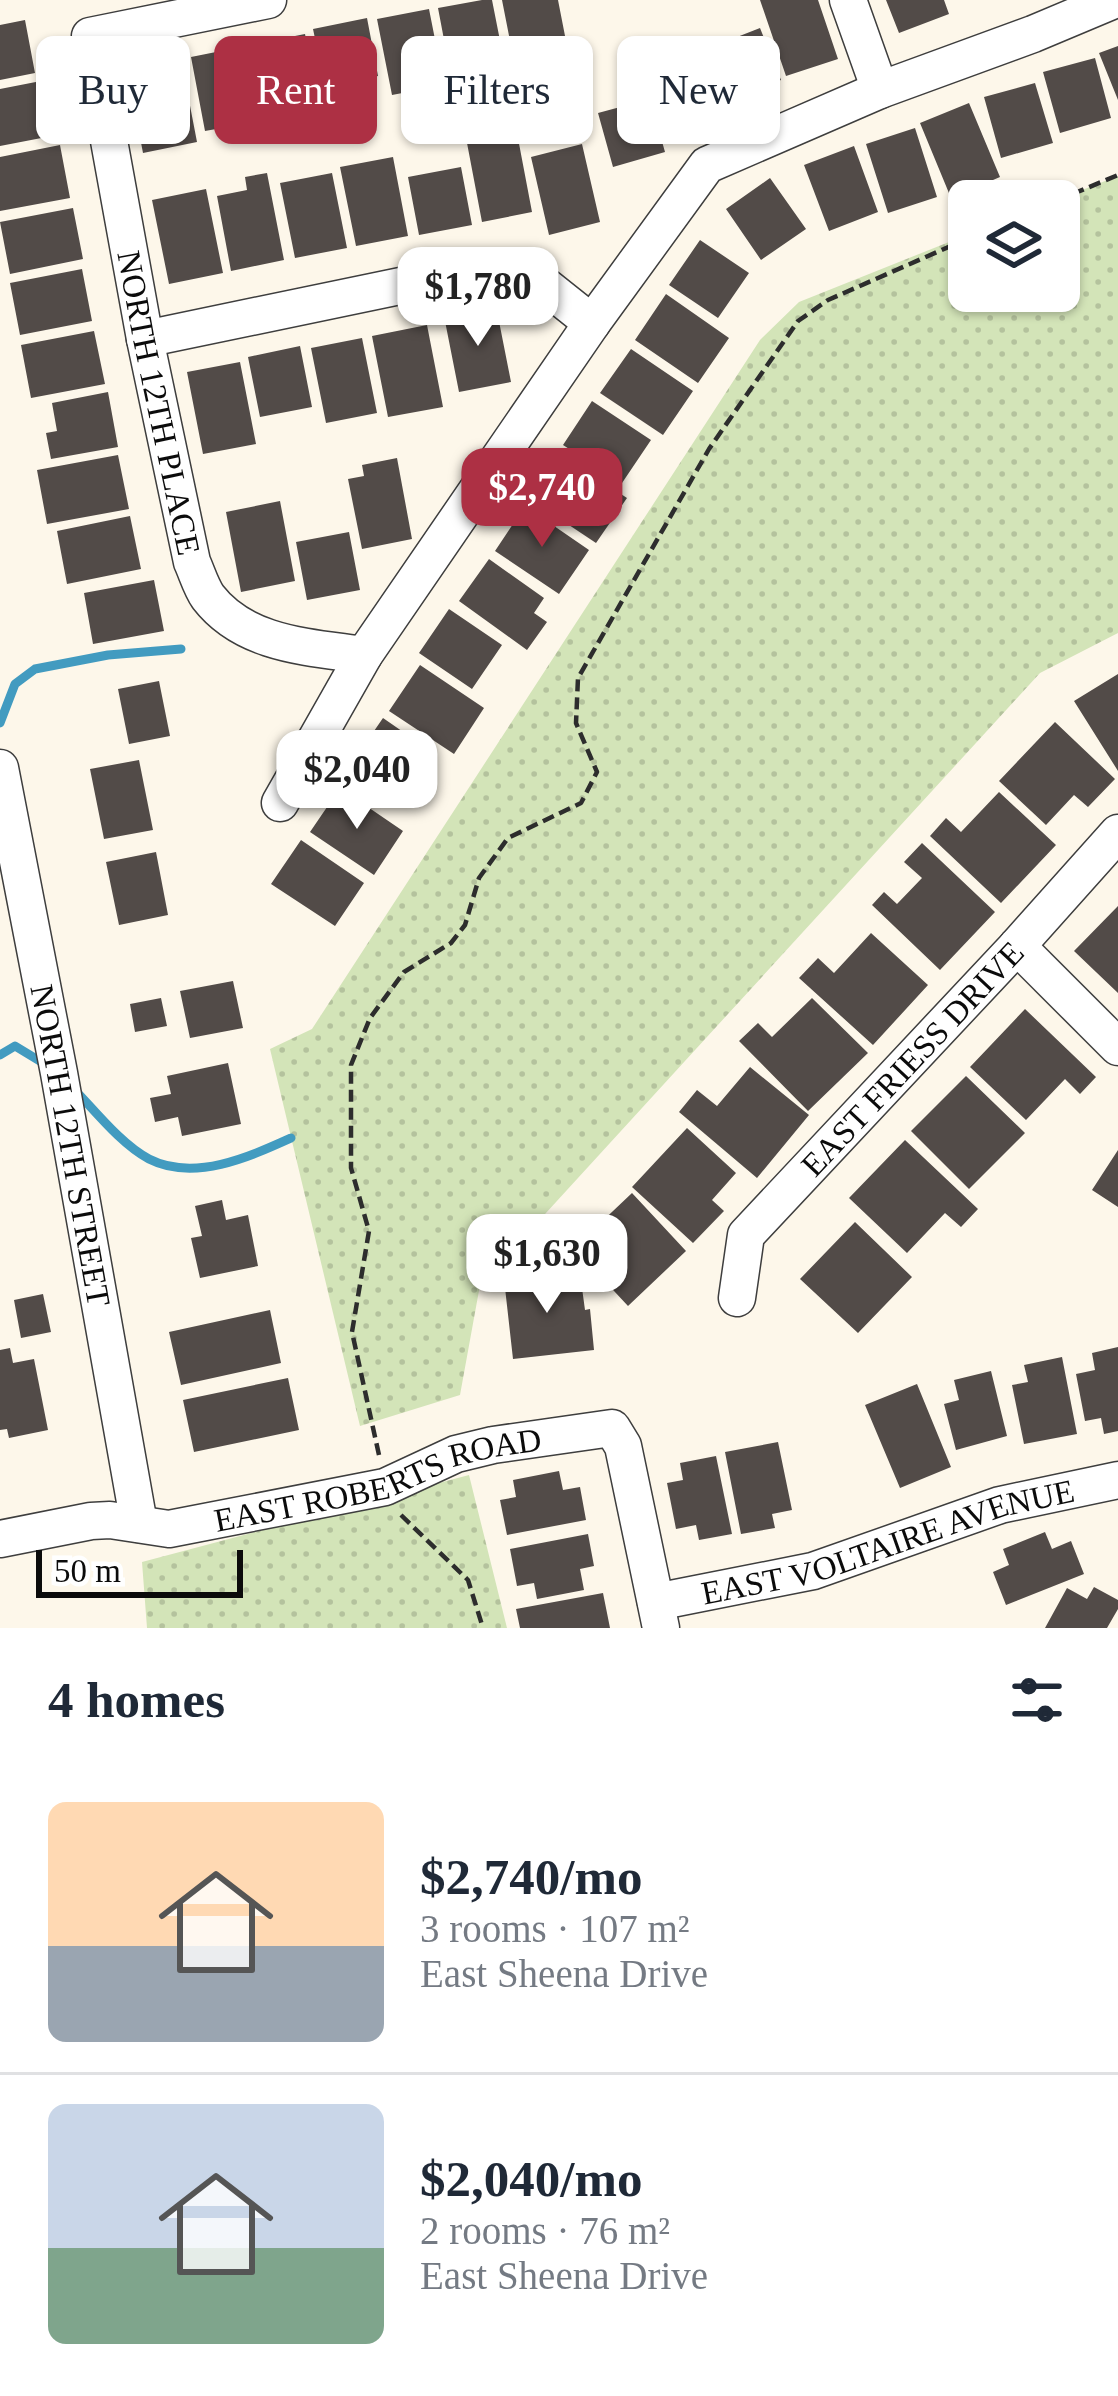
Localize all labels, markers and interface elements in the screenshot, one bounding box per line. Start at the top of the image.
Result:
chip: Buy [36,36,190,144]
chip: Rent [214,36,377,144]
chip: Filters [401,36,593,144]
chip: New [617,36,780,144]
map controls [948,180,1080,312]
button: layers [948,180,1080,312]
pin: $1,780 [380,247,576,349]
street label: NORTH 12TH PLACE [110,248,207,559]
text: $1,780 [424,264,532,307]
pin: $2,740 [444,448,640,550]
text: $2,740 [488,465,596,508]
pin: $2,040 [259,730,455,832]
text: $2,040 [303,747,411,790]
street label: EAST FRIESS DRIVE [794,934,1031,1183]
street label: NORTH 12TH STREET [23,982,117,1309]
pin: $1,630 [449,1214,645,1316]
text: $1,630 [493,1231,601,1274]
street label: EAST ROBERTS ROAD [211,1421,544,1539]
street label: EAST VOLTAIRE AVENUE [698,1473,1077,1612]
scale bar [36,1544,243,1597]
text: 50 m [54,1553,121,1589]
icon: filters [1004,1667,1070,1733]
text: 4 homes [48,1672,225,1728]
text: $2,740/mo [420,1849,642,1905]
icon: home [144,1850,288,1994]
text: 3 rooms · 107 m² [420,1907,690,1950]
text: East Sheena Drive [420,1952,708,1995]
text: $2,040/mo [420,2151,642,2207]
icon: home [144,2152,288,2296]
text: 2 rooms · 76 m² [420,2209,670,2252]
text: East Sheena Drive [420,2254,708,2297]

